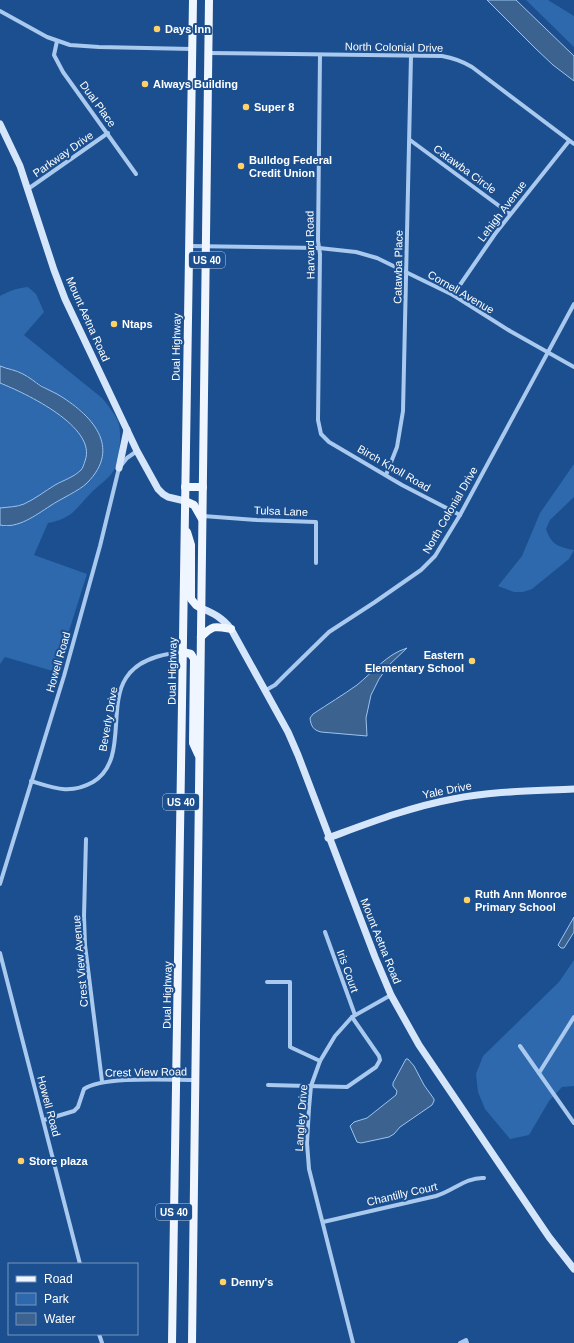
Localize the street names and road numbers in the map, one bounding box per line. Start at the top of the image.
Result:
street label: North Colonial Drive [345,40,443,54]
street label: Dual Place [78,79,118,129]
street label: Parkway Drive [31,129,95,179]
street label: Catawba Circle [431,142,499,196]
street label: Lehigh Avenue [475,178,529,244]
street label: Harvard Road [303,211,317,279]
street label: Catawba Place [391,230,405,304]
road number: US 40 [189,252,225,268]
street label: Cornell Avenue [426,268,496,316]
street label: Mount Aetna Road [64,275,112,363]
street label: Dual Highway [169,312,183,381]
street label: Birch Knoll Road [356,442,432,494]
street label: North Colonial Drive [420,464,480,556]
street label: Tulsa Lane [254,504,308,518]
street label: Howell Road [44,630,72,694]
street label: Dual Highway [165,636,179,705]
street label: Beverly Drive [96,686,120,752]
street label: Yale Drive [421,779,473,801]
road number: US 40 [163,794,199,810]
street label: Mount Aetna Road [358,897,404,985]
street label: Crest View Avenue [70,914,90,1008]
street label: Iris Court [335,948,361,994]
street label: Dual Highway [160,960,174,1029]
street label: Crest View Road [105,1065,187,1079]
street label: Howell Road [35,1074,63,1138]
street label: Langley Drive [293,1084,309,1152]
street label: Chantilly Court [366,1180,438,1208]
road number: US 40 [156,1204,192,1220]

